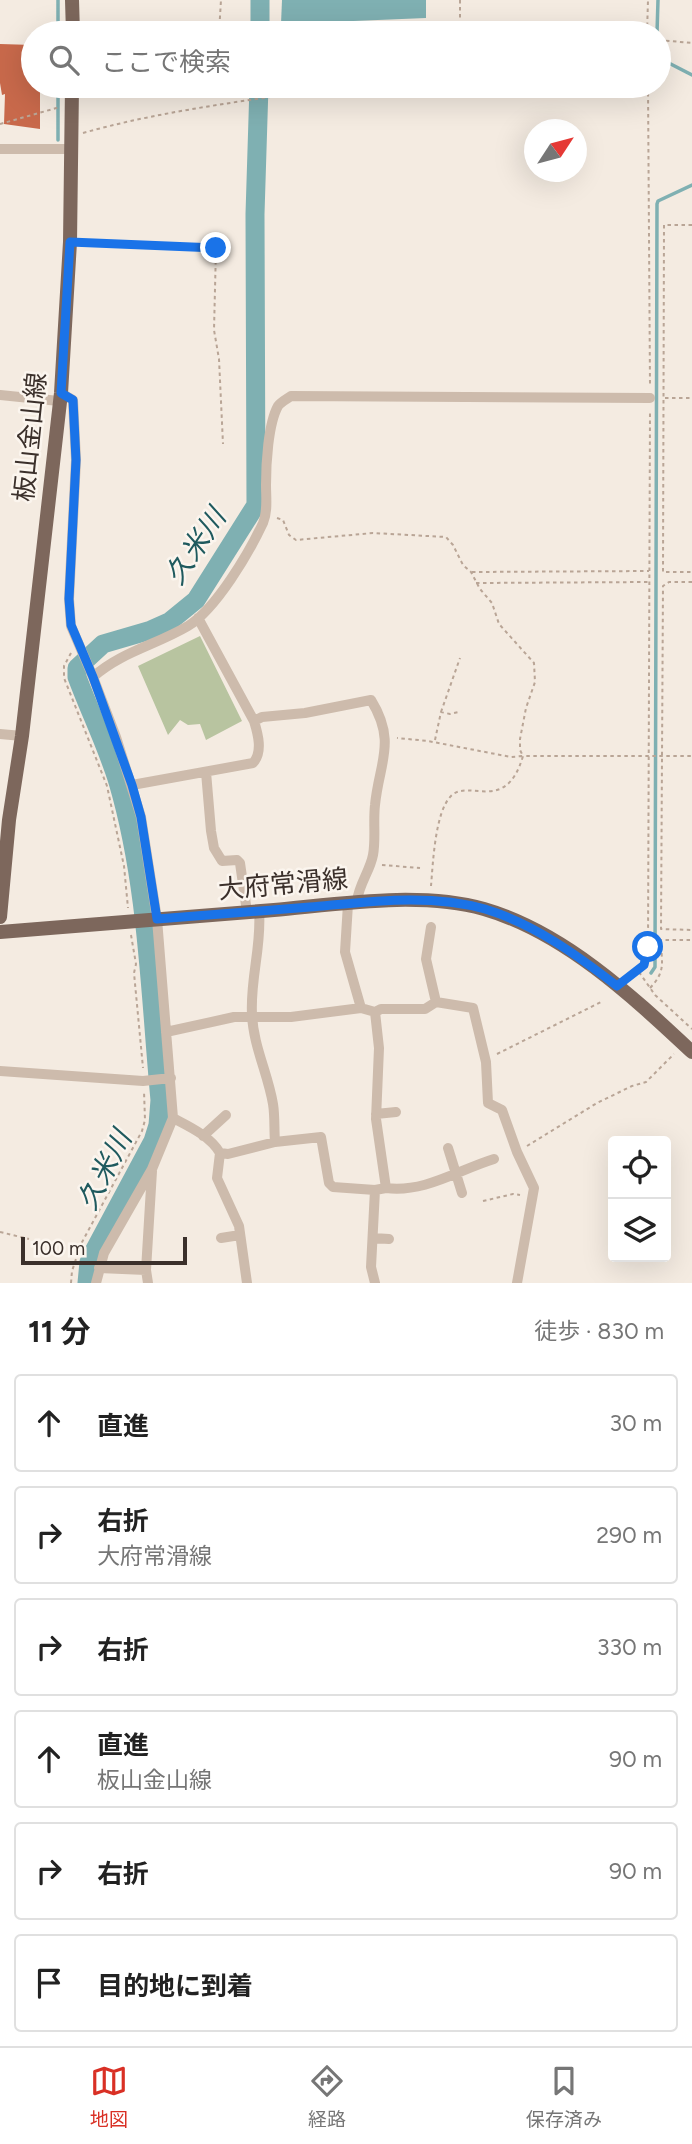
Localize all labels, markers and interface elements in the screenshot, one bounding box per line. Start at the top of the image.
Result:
search box [21,21,671,98]
icon: search [45,41,83,79]
text: ここで検索 [101,46,231,78]
north arrow [524,119,587,182]
route end [200,232,231,263]
street label: 板山金山線 [7,371,53,503]
water label: 久米川 [157,499,234,590]
street label: 大府常滑線 [217,862,349,906]
route start [632,931,663,962]
water label: 久米川 [70,1122,140,1215]
map controls [608,1136,671,1262]
button: locate [608,1136,671,1199]
button: layers [608,1199,671,1262]
scale bar [21,1234,187,1266]
text: 100 m [32,1237,85,1260]
text: 11 分 [28,1313,90,1350]
text: 徒歩 · 830 m [534,1317,664,1345]
icon: ahead [30,1404,68,1442]
text: 30 m [609,1409,662,1437]
text: 直進 [97,1410,149,1442]
text: 右折 [97,1505,149,1537]
icon: right [30,1516,68,1554]
text: 290 m [596,1521,662,1549]
text: 大府常滑線 [97,1542,212,1570]
icon: right [30,1628,68,1666]
text: 330 m [597,1633,662,1661]
text: 右折 [97,1634,149,1666]
text: 直進 [97,1729,149,1761]
icon: ahead [30,1740,68,1778]
text: 90 m [609,1745,662,1773]
text: 板山金山線 [97,1766,212,1794]
icon: right [30,1852,68,1890]
text: 90 m [609,1857,662,1885]
text: 右折 [97,1858,149,1890]
icon: arrive [30,1964,68,2002]
text: 目的地に到着 [97,1970,253,2002]
tab: 地図 [90,2062,128,2131]
tab: 経路 [308,2062,346,2131]
tab: 保存済み [526,2062,602,2131]

